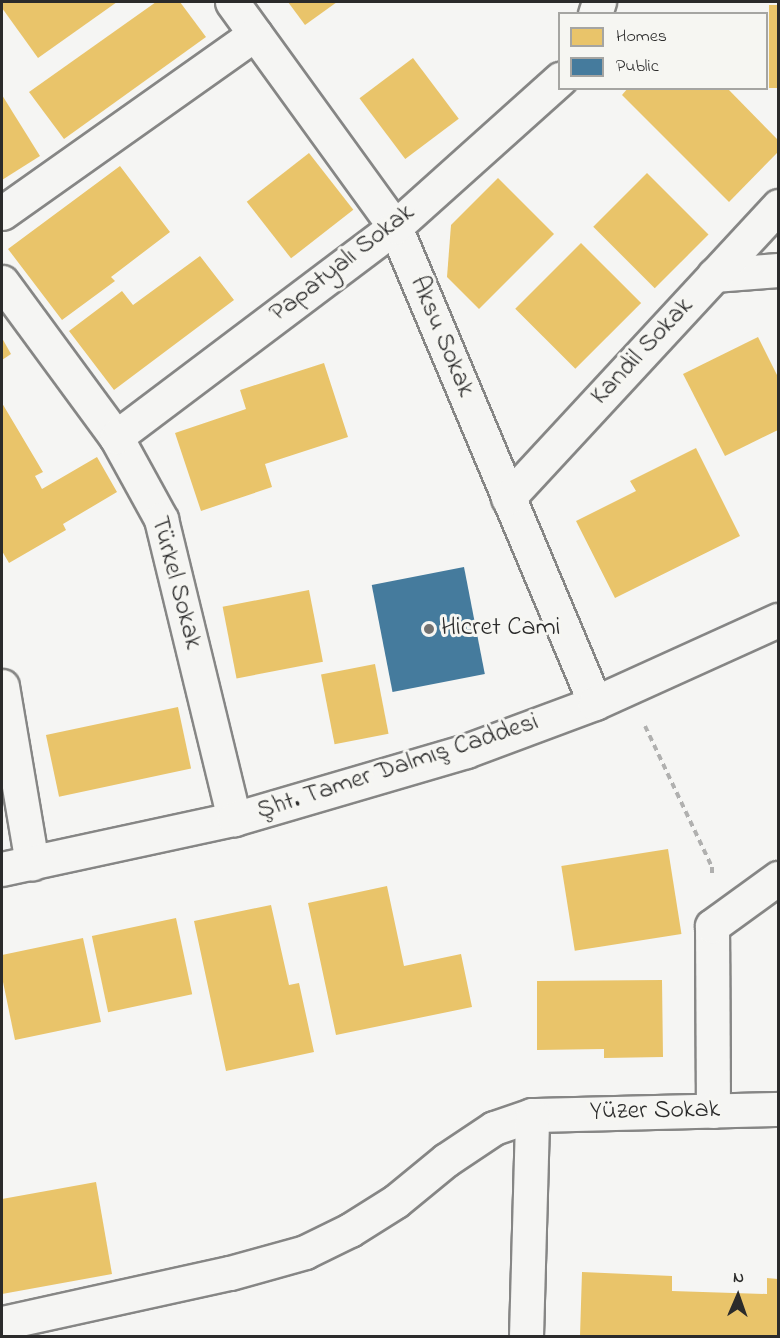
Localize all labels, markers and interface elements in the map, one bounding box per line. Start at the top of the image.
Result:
legend [558,12,768,90]
text: Homes [616,24,667,50]
text: Public [616,54,659,80]
street label: Papatyalı Sokak [265,198,421,330]
street label: Aksu Sokak [402,272,480,402]
street label: Kandil Sokak [585,292,701,412]
street label: Türkel Sokak [142,513,208,653]
place label: Hicret Cami [441,613,560,645]
marker: Hicret Cami [422,622,436,636]
street label: Şht. Tamer Dalmış Caddesi [253,708,543,828]
street label: Yüzer Sokak [590,1095,720,1129]
north arrow [708,1266,768,1326]
text: N [733,1266,744,1290]

